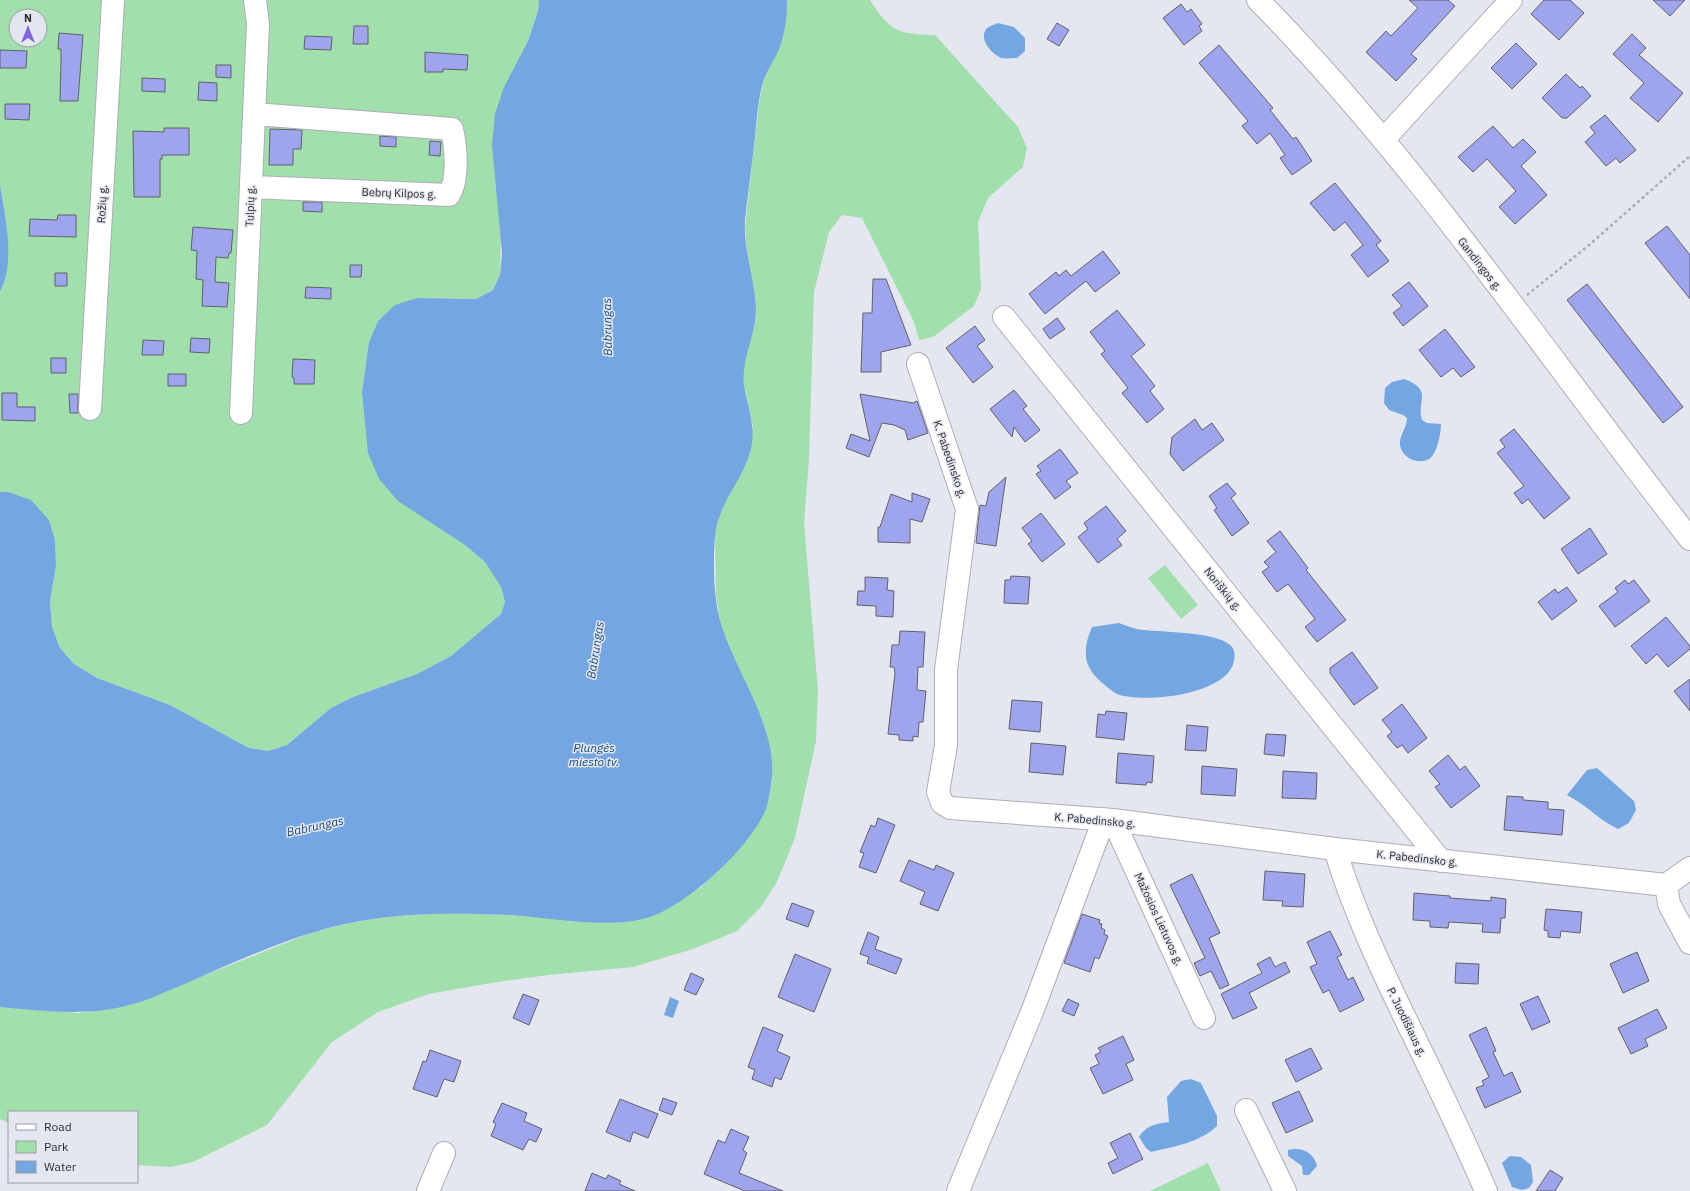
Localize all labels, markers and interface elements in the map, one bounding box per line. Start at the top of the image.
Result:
north arrow [8,8,48,48]
text: N [24,11,32,25]
street label: Rožių g. [94,184,110,224]
street label: Tulpių g. [242,185,258,227]
street label: Bebrų Kilpos g. [361,185,437,201]
street label: Gandingos g. [1455,234,1505,294]
water label: Babrungas [599,298,615,356]
street label: K. Pabedinsko g. [930,418,970,500]
street label: Noriškių g. [1201,564,1245,614]
water label: Babrungas [583,620,607,680]
water label: Plungės miesto tv. [569,740,619,769]
street label: K. Pabedinsko g. [1054,809,1136,831]
water label: Babrungas [285,813,345,839]
street label: K. Pabedinsko g. [1376,847,1458,869]
street label: Mažosios Lietuvos g. [1131,870,1187,968]
street label: P. Juodišiaus g. [1384,985,1430,1059]
legend [8,1111,138,1183]
text: Road [44,1119,72,1134]
text: Park [44,1139,69,1154]
text: Water [44,1159,77,1174]

